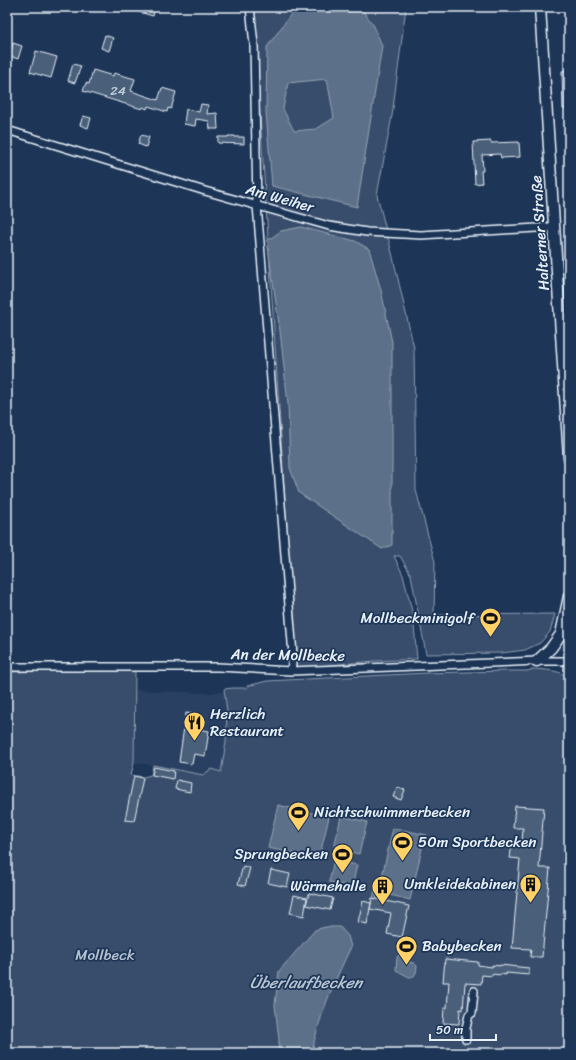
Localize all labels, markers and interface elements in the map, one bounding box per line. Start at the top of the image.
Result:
house number: 24 [110,79,126,102]
street label: Halterner Straße [523,174,557,291]
street label: Am Weiher [242,176,318,220]
place label: Mollbeckminigolf [360,605,476,631]
sports icon: Mollbeckminigolf [477,605,503,638]
street label: An der Mollbecke [230,641,346,669]
place label: Herzlich Restaurant [210,701,285,744]
restaurant icon: Herzlich Restaurant [182,710,208,743]
sports icon: Nichtschwimmerbecken [285,799,311,832]
place label: Nichtschwimmerbecken [314,799,470,825]
sports icon: 50m Sportbecken [389,829,415,862]
place label: 50m Sportbecken [418,829,536,855]
place label: Sprungbecken [234,841,328,867]
sports icon: Sprungbecken [330,841,356,874]
place label: Umkleidekabinen [404,871,516,897]
building icon: Umkleidekabinen [518,871,544,904]
place label: Wärmehalle [290,873,366,899]
building icon: Wärmehalle [369,873,395,906]
sports icon: Babybecken [393,933,419,966]
place label: Babybecken [422,933,502,959]
park label: Mollbeck [75,942,135,968]
water label: Überlaufbecken [250,968,365,997]
scale bar [430,1016,496,1042]
text: 50 m [436,1019,463,1041]

